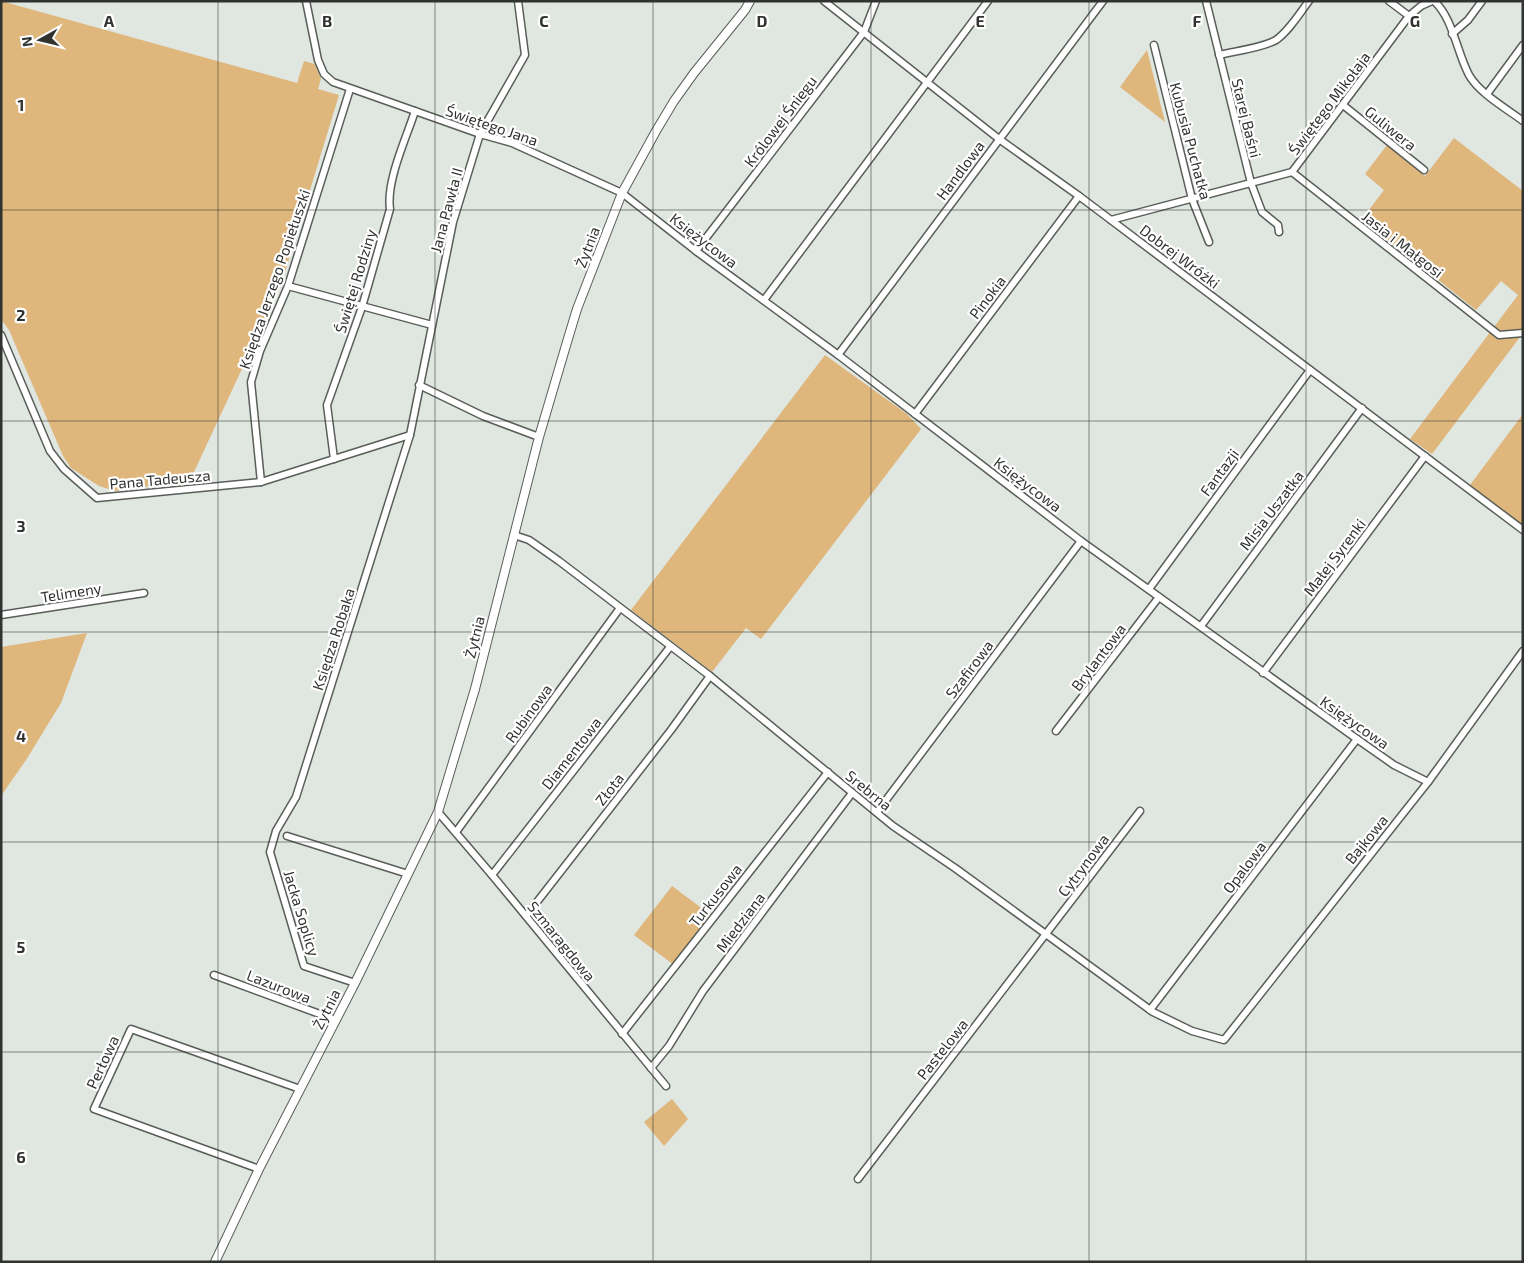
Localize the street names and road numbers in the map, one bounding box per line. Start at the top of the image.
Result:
street label: Świętego Mikołaja [1284,48,1374,159]
street label: Królowej Śniegu [740,72,821,171]
street label: Starej Baśni [1228,77,1266,160]
street label: Kubusia Puchatka [1167,80,1215,202]
street label: Świętego Jana [443,101,541,149]
street label: Guliwera [1362,102,1420,154]
street label: Handlowa [932,137,988,203]
street label: Jana Pawła II [426,165,466,255]
street label: Księdza Jerzego Popiełuszki [235,187,313,371]
street label: Jasia i Małgosi [1359,207,1447,281]
street label: Księżycowa [667,209,741,271]
street label: Dobrej Wróżki [1136,220,1223,293]
street label: Żytnia [571,224,603,270]
street label: Świętej Rodziny [331,227,380,335]
street label: Pinokia [965,272,1009,322]
street label: Fantazji [1196,445,1243,500]
street label: Księżycowa [991,453,1065,515]
street label: Pana Tadeusza [109,466,211,492]
street label: Misia Uszatka [1235,467,1307,553]
street label: Małej Syrenki [1299,515,1370,600]
street label: Telimeny [39,578,103,606]
street label: Księdza Robaka [308,586,358,692]
street label: Żytnia [460,614,488,660]
street label: Brylantowa [1067,620,1129,694]
street label: Szafirowa [941,636,997,702]
street label: Rubinowa [501,680,555,746]
street label: Księżycowa [1317,692,1393,752]
street label: Diamentowa [537,713,605,793]
street label: Srebrna [842,766,896,814]
street label: Złota [591,769,627,809]
street label: Bajkowa [1341,811,1392,868]
street label: Cytrynowa [1054,830,1112,900]
street label: Opalowa [1219,837,1269,897]
street label: Turkusowa [685,860,745,930]
street label: Jacka Soplicy [280,868,324,958]
street label: Miedziana [712,889,768,955]
street label: Szmaragdowa [524,897,600,985]
street label: Lazurowa [244,966,314,1006]
street label: Żytnia [308,986,344,1032]
street label: Pastelowa [913,1015,971,1083]
street label: Perłowa [82,1032,122,1092]

